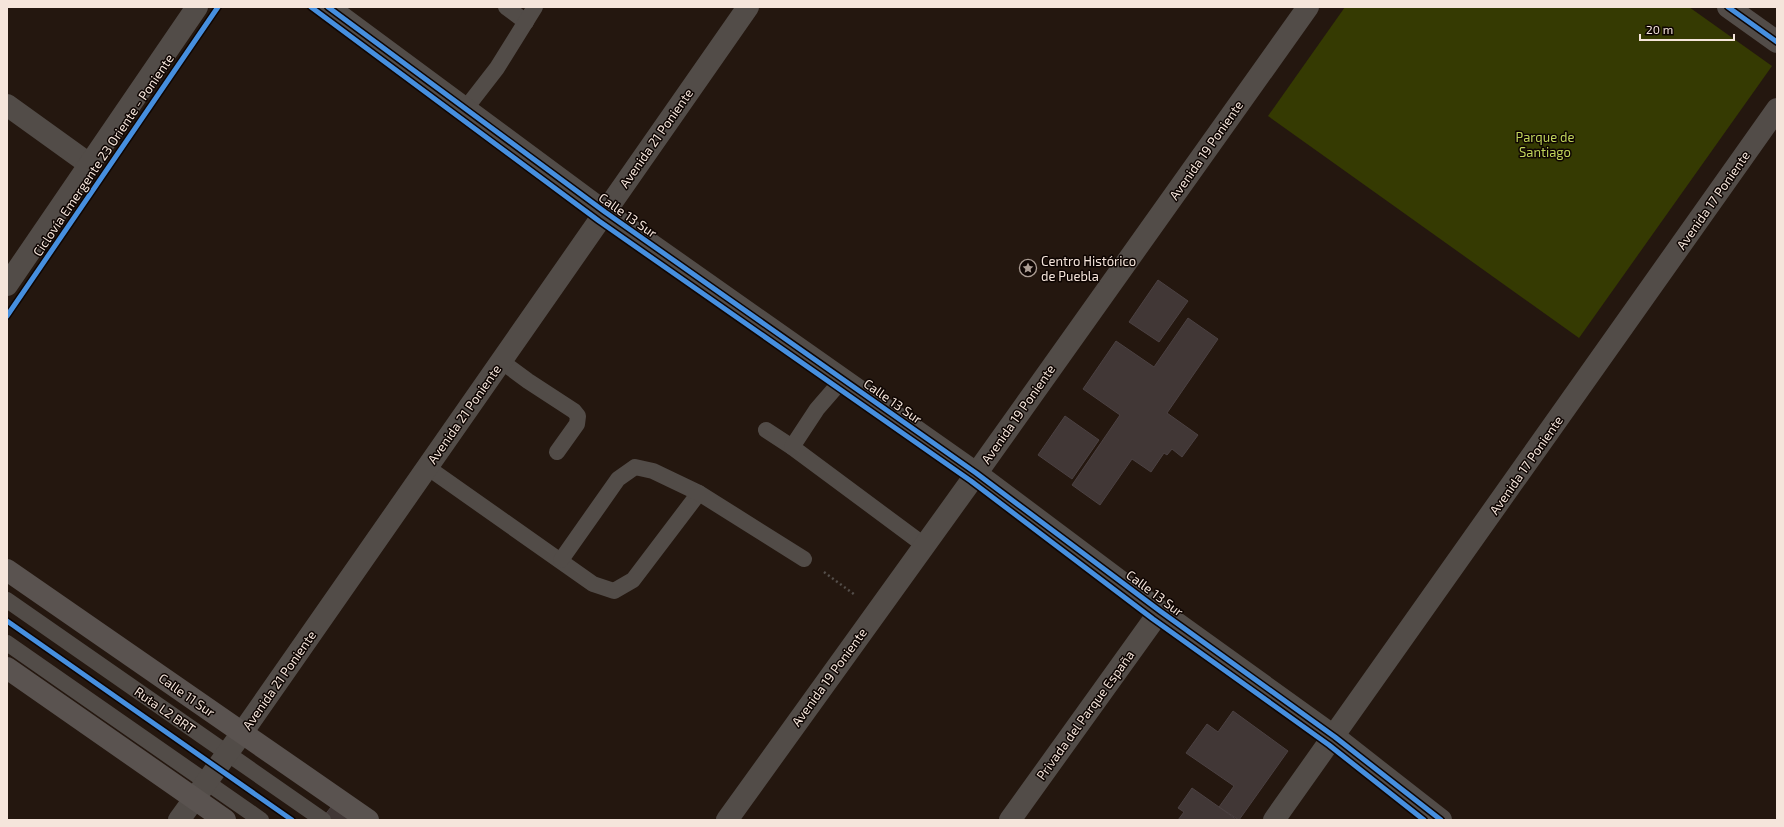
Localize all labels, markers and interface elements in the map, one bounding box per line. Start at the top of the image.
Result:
scale bar [1640,16,1734,42]
text: 20 m [1646,22,1673,36]
street label: Ciclovía Emergente 23 Oriente - Poniente [29,51,177,259]
street label: Avenida 21 Poniente [616,85,696,191]
street label: Avenida 19 Poniente [1166,97,1246,203]
park label: Parque de Santiago [1516,129,1574,160]
street label: Avenida 17 Poniente [1673,148,1753,252]
street label: Calle 13 Sur [596,189,660,241]
place label: Centro Histórico de Puebla [1041,253,1136,284]
place icon: Centro Histórico de Puebla [1018,258,1038,278]
street label: Avenida 21 Poniente [424,361,504,467]
street label: Avenida 19 Poniente [978,361,1058,467]
street label: Calle 13 Sur [861,375,925,427]
street label: Avenida 17 Poniente [1486,413,1566,517]
street label: Calle 13 Sur [1123,566,1187,620]
street label: Avenida 19 Poniente [788,625,870,729]
street label: Avenida 21 Poniente [239,627,319,733]
street label: Privada del Parque España [1033,647,1137,783]
street label: Calle 11 Sur [156,670,218,720]
street label: Ruta L2 BRT [131,683,199,737]

